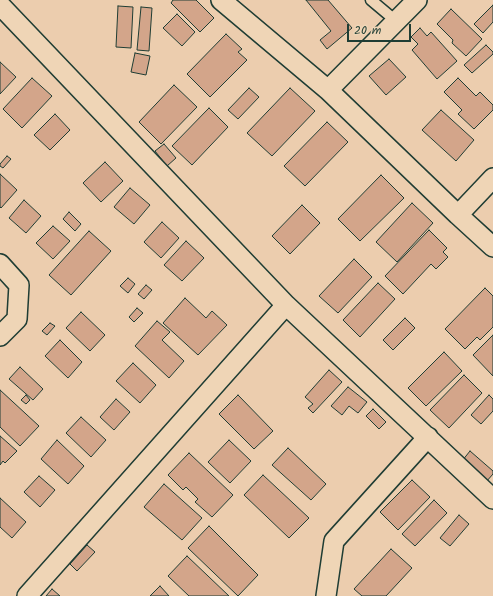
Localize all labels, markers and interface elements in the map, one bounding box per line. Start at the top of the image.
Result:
scale bar [349,16,413,42]
text: 20 m [354,21,381,40]

